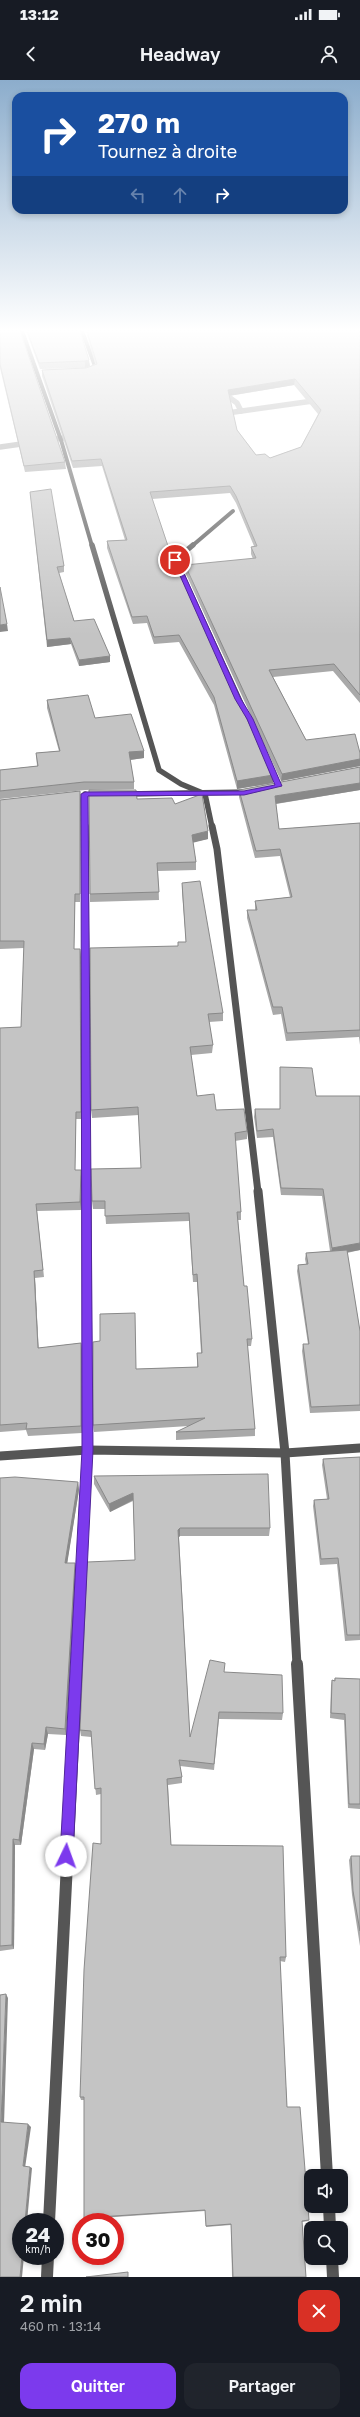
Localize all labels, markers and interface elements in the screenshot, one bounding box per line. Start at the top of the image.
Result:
text: 13:12 [20,5,59,23]
icon: back [20,43,42,65]
text: Headway [140,43,220,65]
icon: person [318,43,340,65]
text: 270 m [98,106,180,139]
icon: right [32,108,84,160]
text: Tournez à droite [98,140,237,162]
icon: left [127,184,149,206]
icon: ahead [169,184,191,206]
icon: right [211,184,233,206]
pin [158,543,192,577]
icon: arrive [164,549,186,571]
position arrow [45,1835,87,1877]
map controls [304,2169,348,2265]
button: sound [304,2169,348,2213]
speed limit sign: 30 [72,2213,124,2265]
button: search [304,2221,348,2265]
text: 24 [26,2222,50,2246]
text: km/h [25,2243,51,2255]
text: 2 min [20,2288,82,2317]
button: close [298,2290,340,2332]
text: 460 m · 13:14 [20,2318,101,2334]
button: Quitter [20,2363,176,2409]
button: Partager [184,2363,340,2409]

